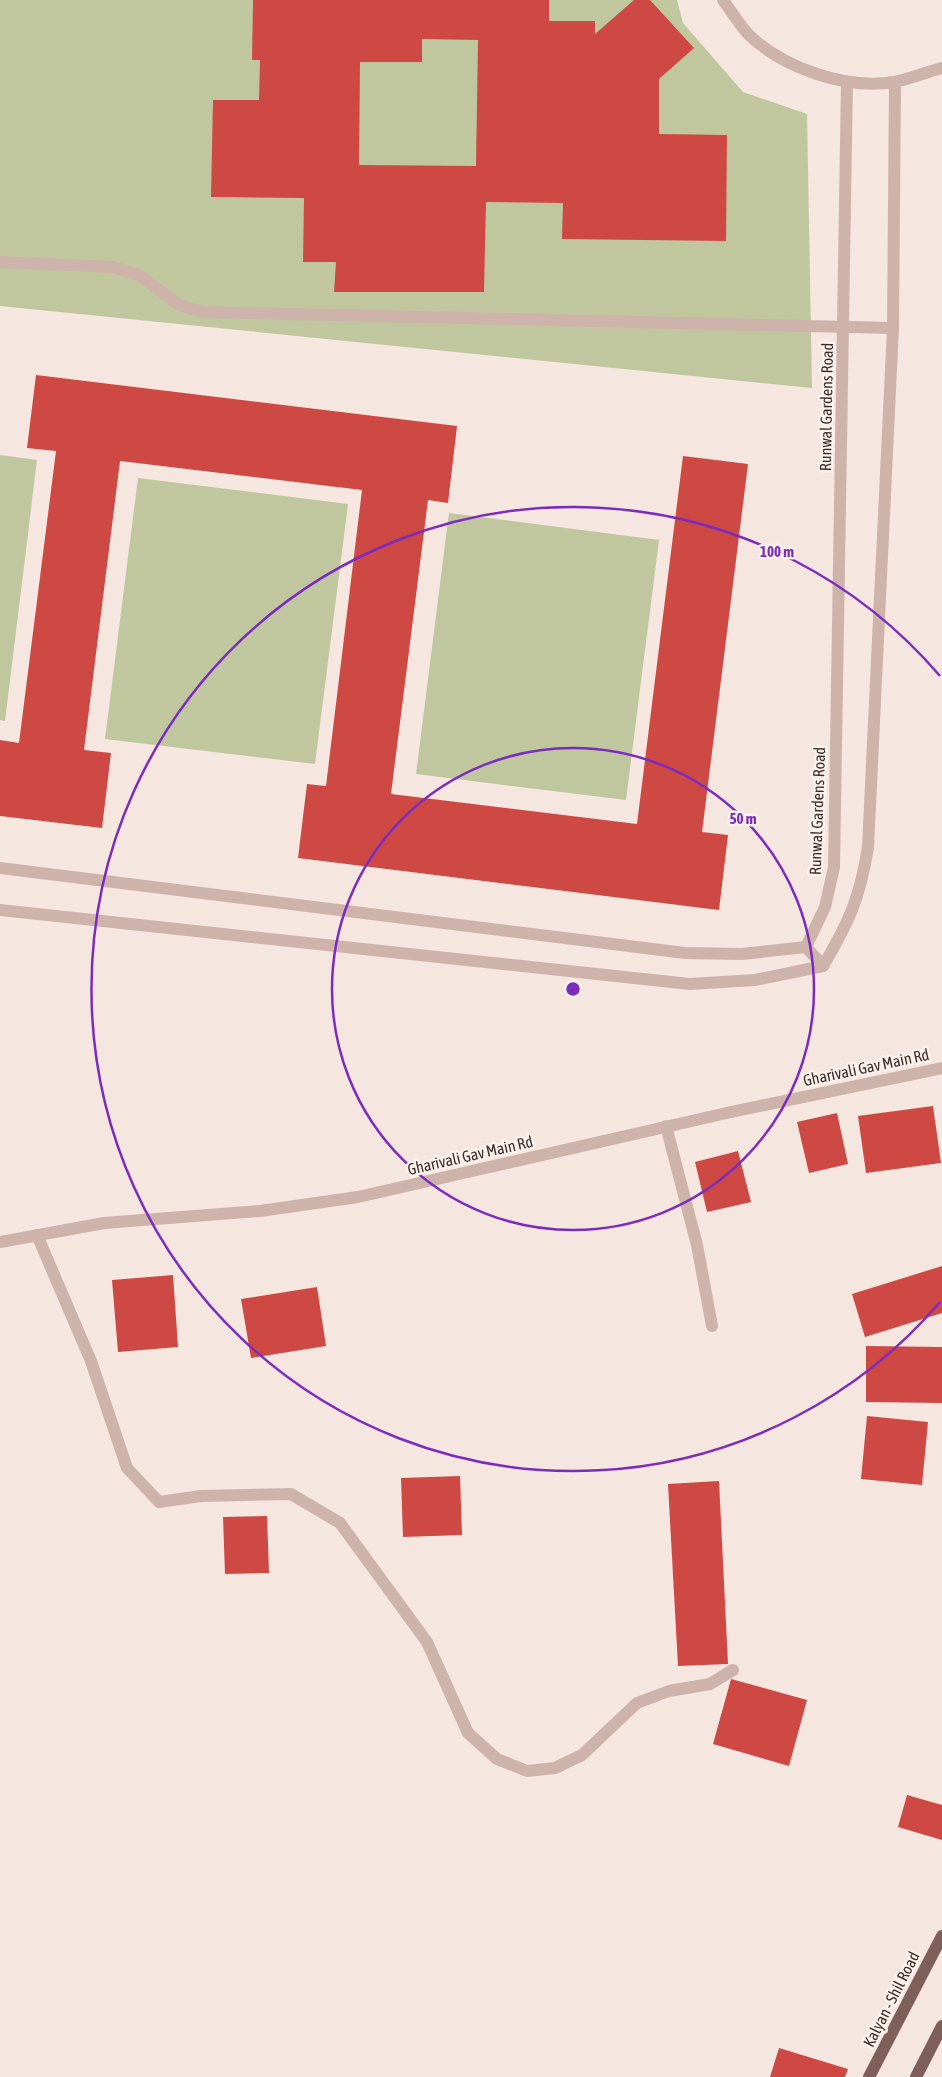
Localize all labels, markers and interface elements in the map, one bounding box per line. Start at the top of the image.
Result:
street label: Runwal Gardens Road [816,343,836,471]
text: 100 m [760,543,794,560]
street label: Runwal Gardens Road [806,747,828,875]
text: 50 m [730,810,757,827]
centre of rings [564,980,582,998]
street label: Gharivali Gav Main Rd [801,1045,931,1089]
street label: Gharivali Gav Main Rd [406,1132,534,1178]
street label: Kalyan - Shil Road [859,1948,924,2050]

